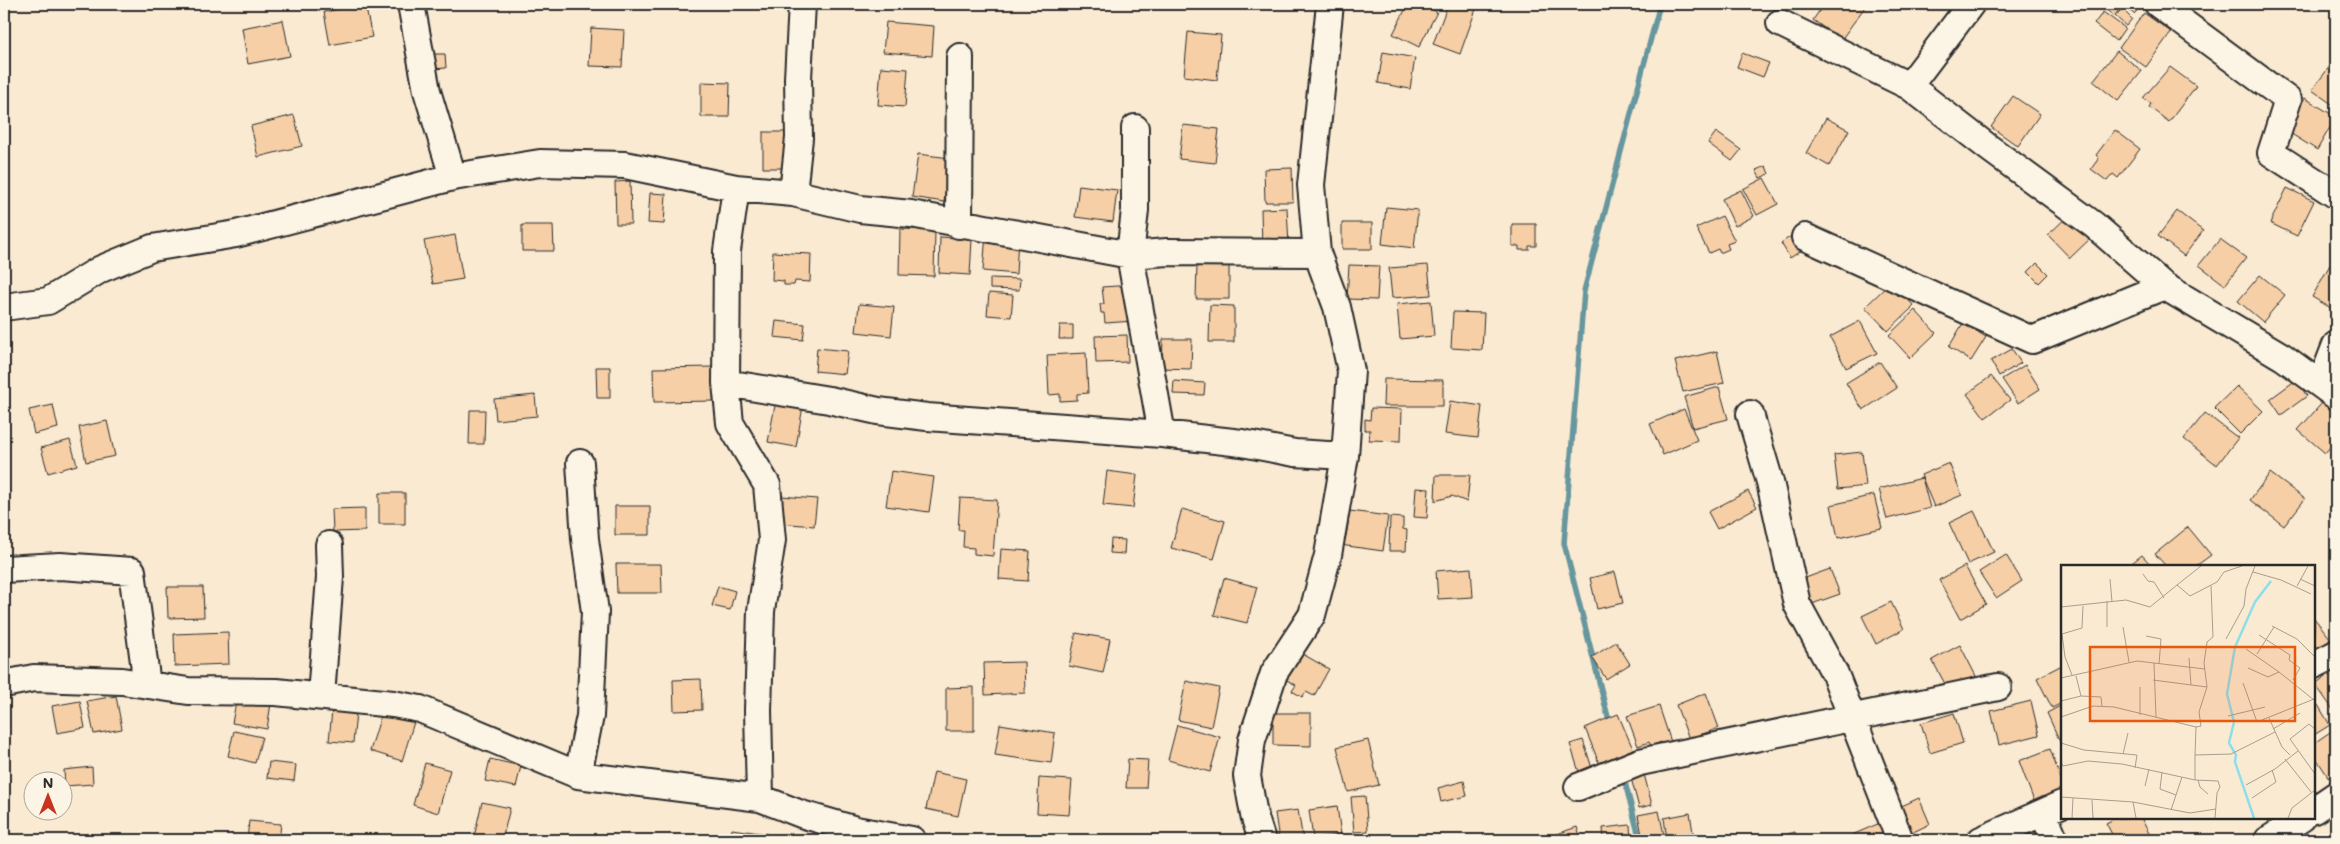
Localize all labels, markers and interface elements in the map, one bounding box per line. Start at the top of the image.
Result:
inset map [2061,565,2315,819]
north arrow [22,772,72,822]
text: N [43,773,53,792]

